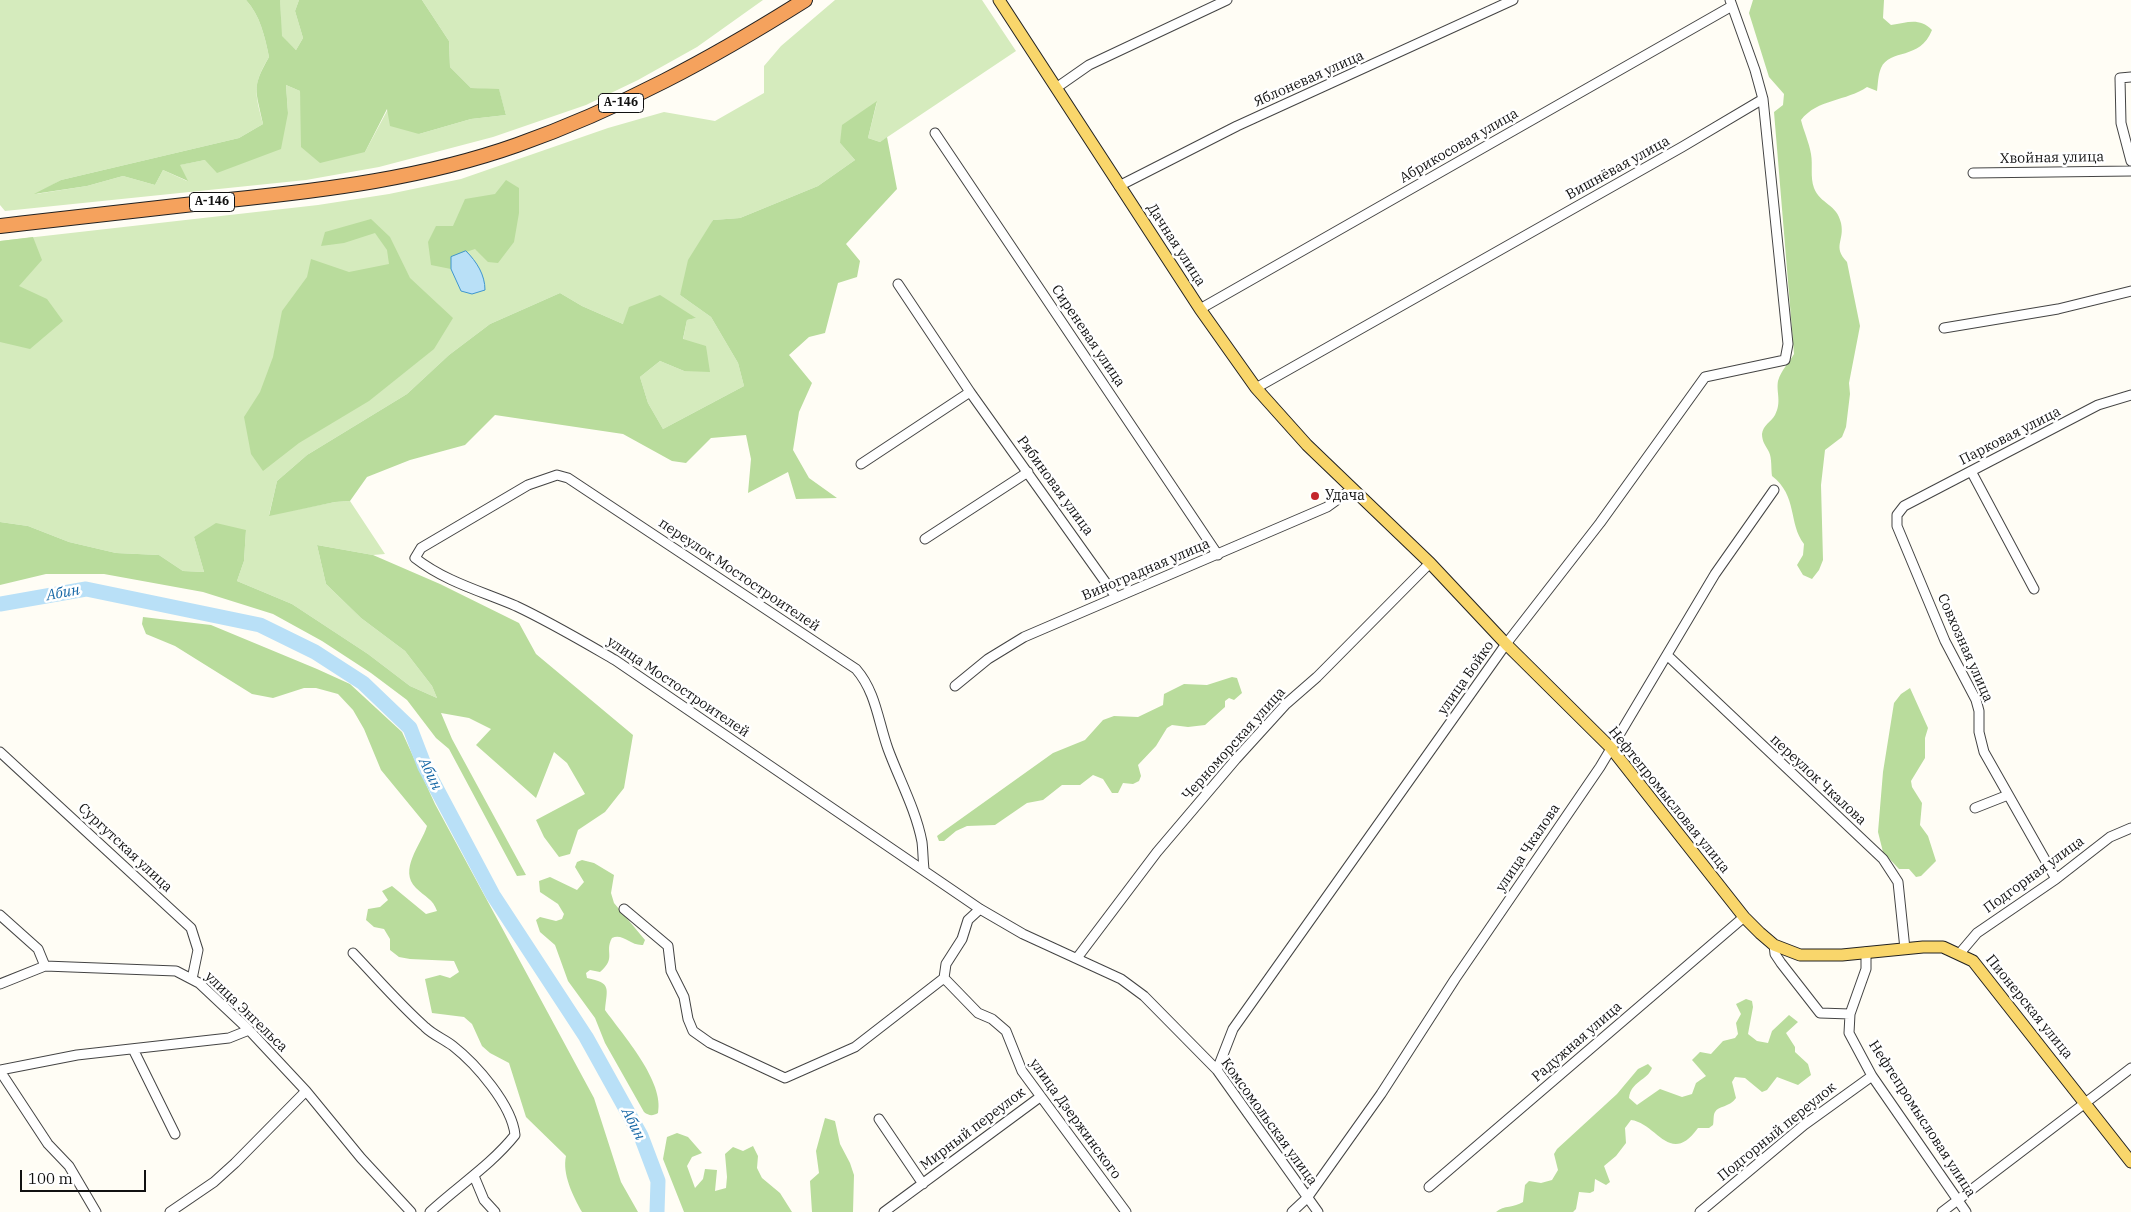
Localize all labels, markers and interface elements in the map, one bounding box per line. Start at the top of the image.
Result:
street label: Яблоневая улица [1251,47,1367,111]
road number: А-146 [598,94,644,112]
street label: Абрикосовая улица [1397,105,1521,187]
street label: Вишнёвая улица [1563,133,1673,203]
street label: Хвойная улица [2000,149,2104,167]
road number: А-146 [190,192,234,212]
street label: Дачная улица [1143,201,1209,289]
street label: Сиреневая улица [1048,282,1128,390]
street label: Парковая улица [1957,403,2063,469]
street label: Рябиновая улица [1013,433,1097,539]
place label: Удача [1325,488,1365,504]
marker: Удача [1309,490,1321,502]
street label: переулок Мостостроителей [655,515,823,635]
street label: Виноградная улица [1080,535,1212,605]
water label: Абин [45,581,81,605]
street label: Совхозная улица [1934,591,1996,705]
street label: улица Мостостроителей [604,633,752,741]
street label: улица Бойко [1434,638,1498,718]
street label: Черноморская улица [1179,684,1289,804]
street label: Нефтепромысловая улица [1605,723,1733,877]
street label: переулок Чкалова [1766,731,1870,829]
water label: Абин [415,755,445,793]
street label: Сургутская улица [74,800,176,896]
street label: улица Чкалова [1492,801,1564,895]
street label: Подгорная улица [1980,833,2088,917]
street label: Пионерская улица [1982,951,2076,1063]
street label: улица Энгельса [201,968,291,1056]
street label: Радужная улица [1529,998,1625,1086]
street label: Нефтепромысловая улица [1865,1037,1979,1201]
street label: улица Дзержинского [1026,1055,1124,1183]
street label: Комсомольская улица [1217,1055,1321,1189]
street label: Подгорный переулок [1714,1079,1840,1185]
street label: Мирный переулок [917,1084,1029,1174]
water label: Абин [617,1105,649,1143]
scale bar [22,1160,149,1192]
text: 100 m [28,1169,73,1188]

